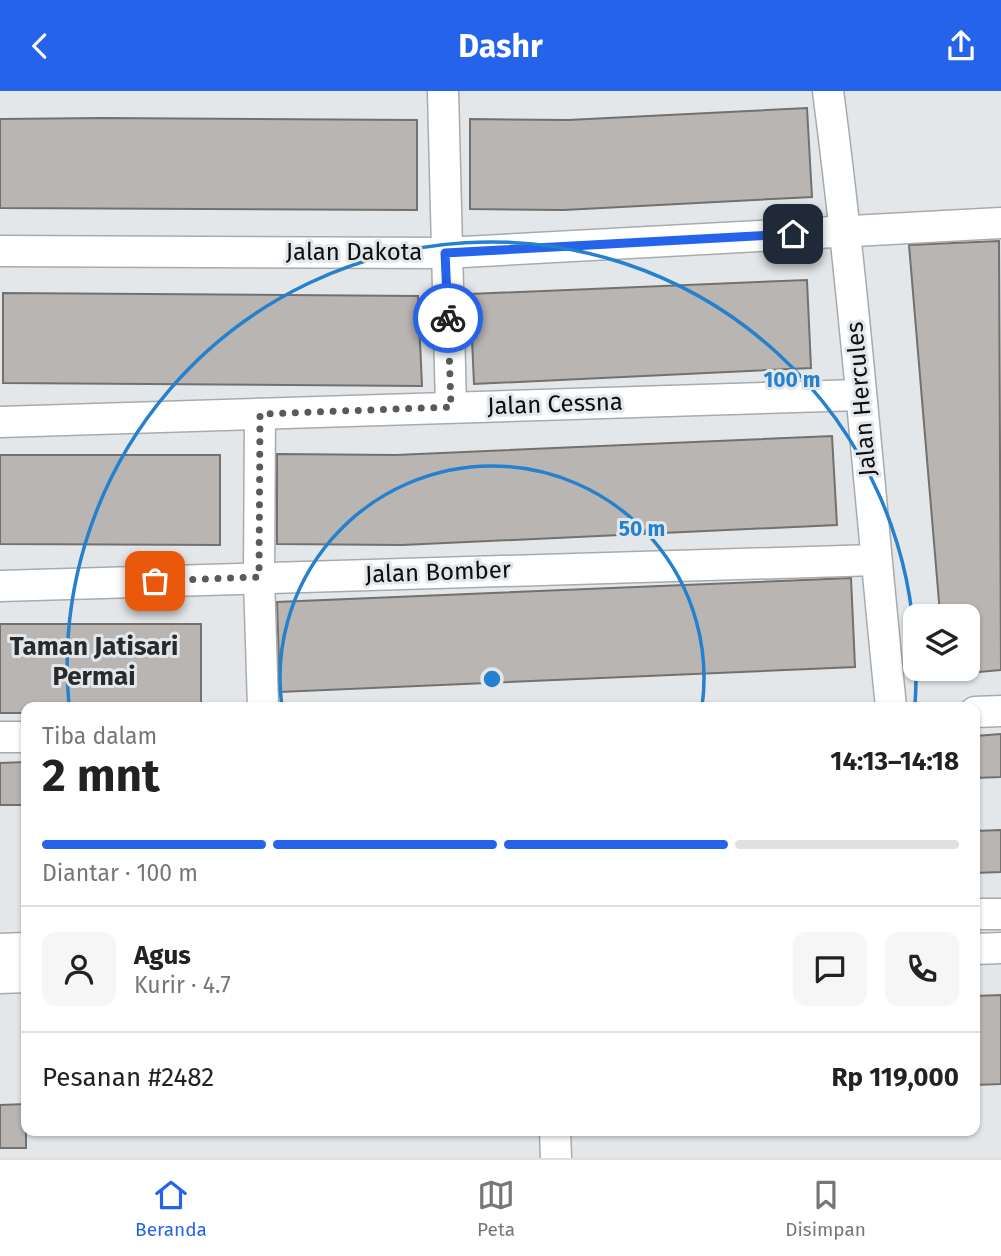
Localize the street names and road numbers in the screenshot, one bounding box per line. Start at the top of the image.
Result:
street label: Jalan Dakota [286,238,422,266]
street label: Jalan Hercules [840,321,882,477]
street label: Jalan Cessna [487,388,623,420]
street label: Jalan Bomber [364,555,512,589]

